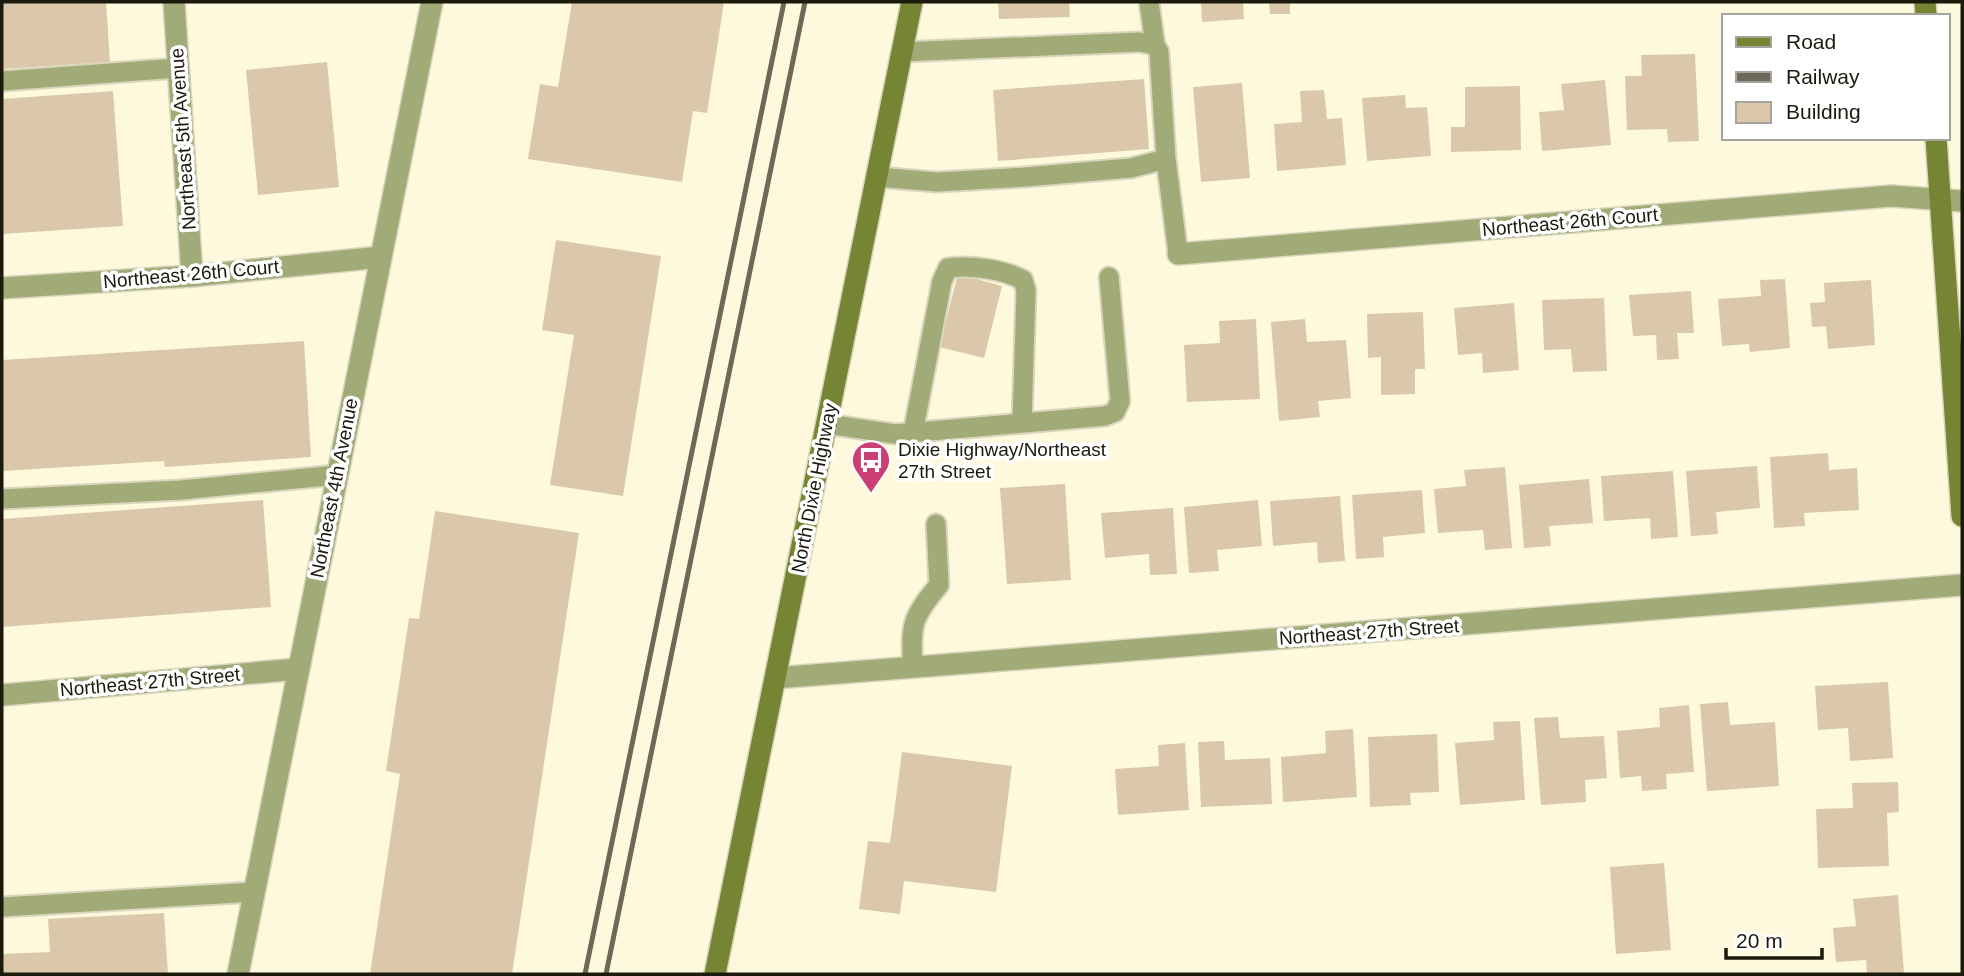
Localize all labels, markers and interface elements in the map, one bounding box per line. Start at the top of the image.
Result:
legend [1722,14,1950,140]
text: Road [1786,30,1836,53]
street label: Northeast 5th Avenue [166,47,200,231]
text: Railway [1786,65,1860,88]
text: Building [1786,100,1861,123]
street label: Northeast 26th Court [1481,204,1659,240]
street label: Northeast 26th Court [102,256,280,292]
street label: Northeast 4th Avenue [306,396,362,580]
street label: North Dixie Highway [787,401,841,574]
bus stop icon: Dixie Highway/Northeast 27th Street [850,439,892,494]
place label: Dixie Highway/Northeast 27th Street [898,439,1107,482]
street label: Northeast 27th Street [1278,615,1461,649]
street label: Northeast 27th Street [59,664,242,700]
scale bar [1726,916,1822,960]
text: 20 m [1736,929,1783,952]

